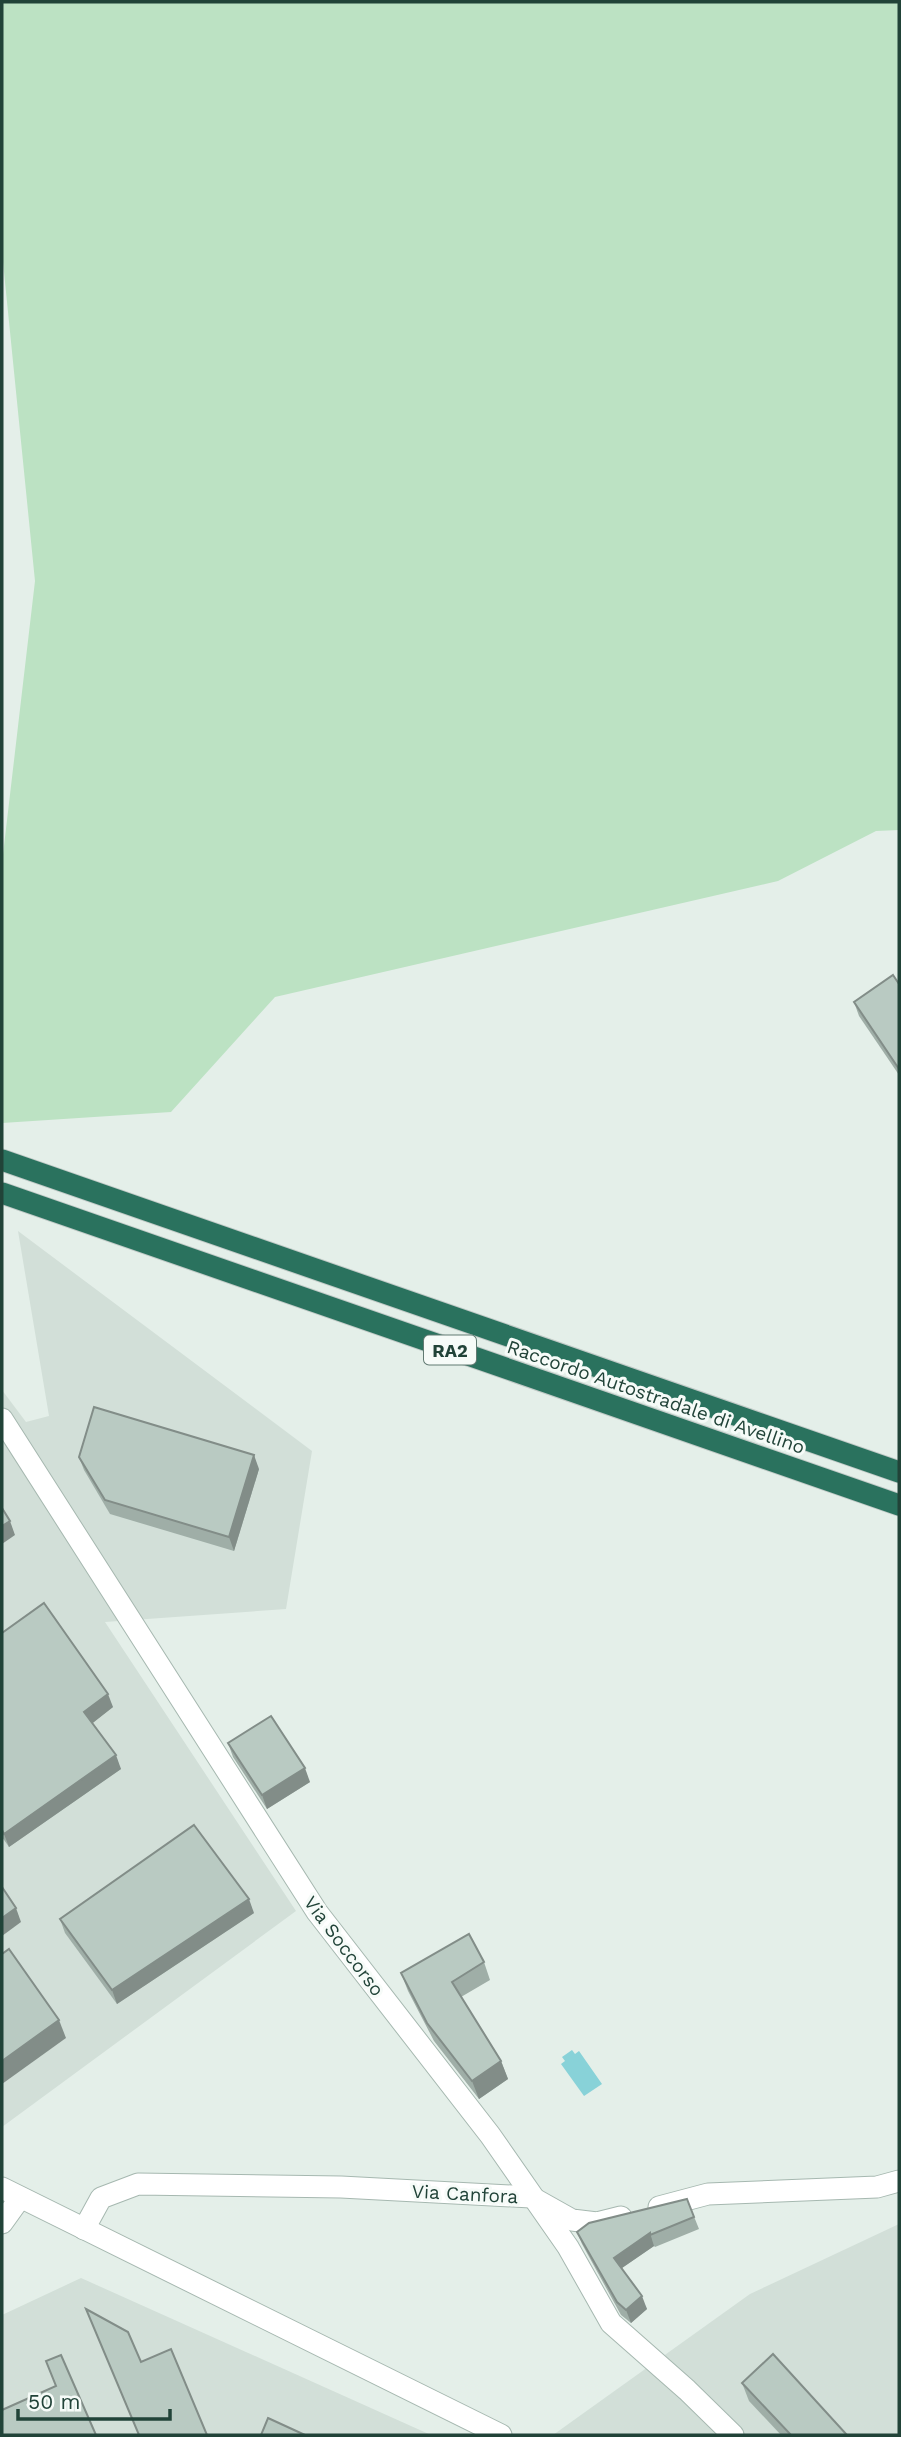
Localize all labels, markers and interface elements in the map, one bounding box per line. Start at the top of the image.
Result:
street label: Raccordo Autostradale di Avellino [504,1335,808,1459]
road number: RA2 [424,1336,476,1364]
street label: Via Soccorso [299,1891,389,2001]
street label: Via Canfora [411,2180,519,2208]
scale bar [18,2378,170,2422]
text: 50 m [28,2389,80,2414]

